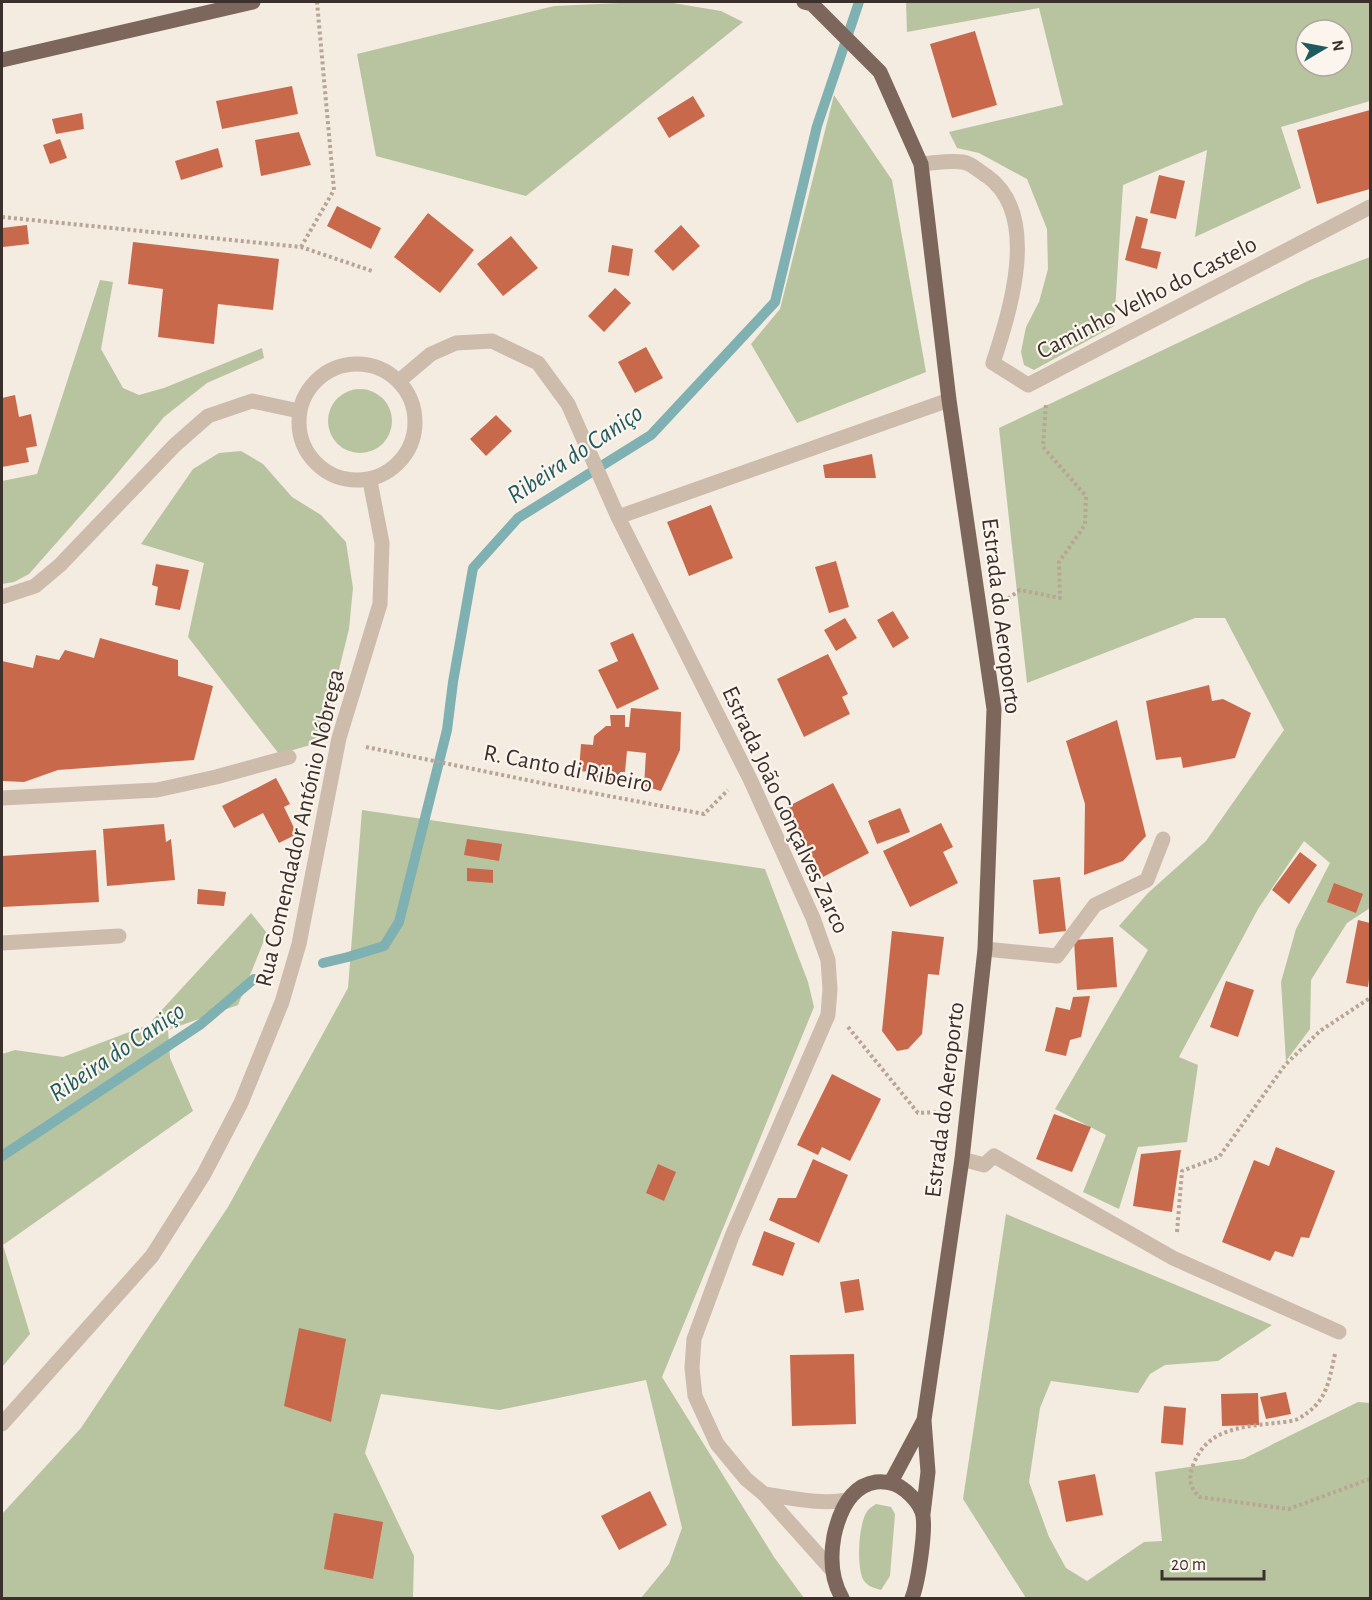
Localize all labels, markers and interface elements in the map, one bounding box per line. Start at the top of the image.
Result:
north arrow [1294,18,1354,78]
text: N [1329,39,1347,52]
street label: Caminho Velho do Castelo [1033,232,1261,364]
water label: Ribeira do Caniço [503,399,647,509]
street label: Estrada do Aeroporto [977,517,1025,715]
street label: Rua Comendador António Nóbrega [252,667,348,989]
street label: Estrada João Gonçalves Zarco [717,683,853,937]
street label: R. Canto di Ribeiro [481,741,655,797]
water label: Ribeira do Caniço [45,997,189,1107]
street label: Estrada do Aeroporto [921,1001,969,1199]
scale bar [1162,1543,1264,1581]
text: 20 m [1171,1556,1206,1574]

